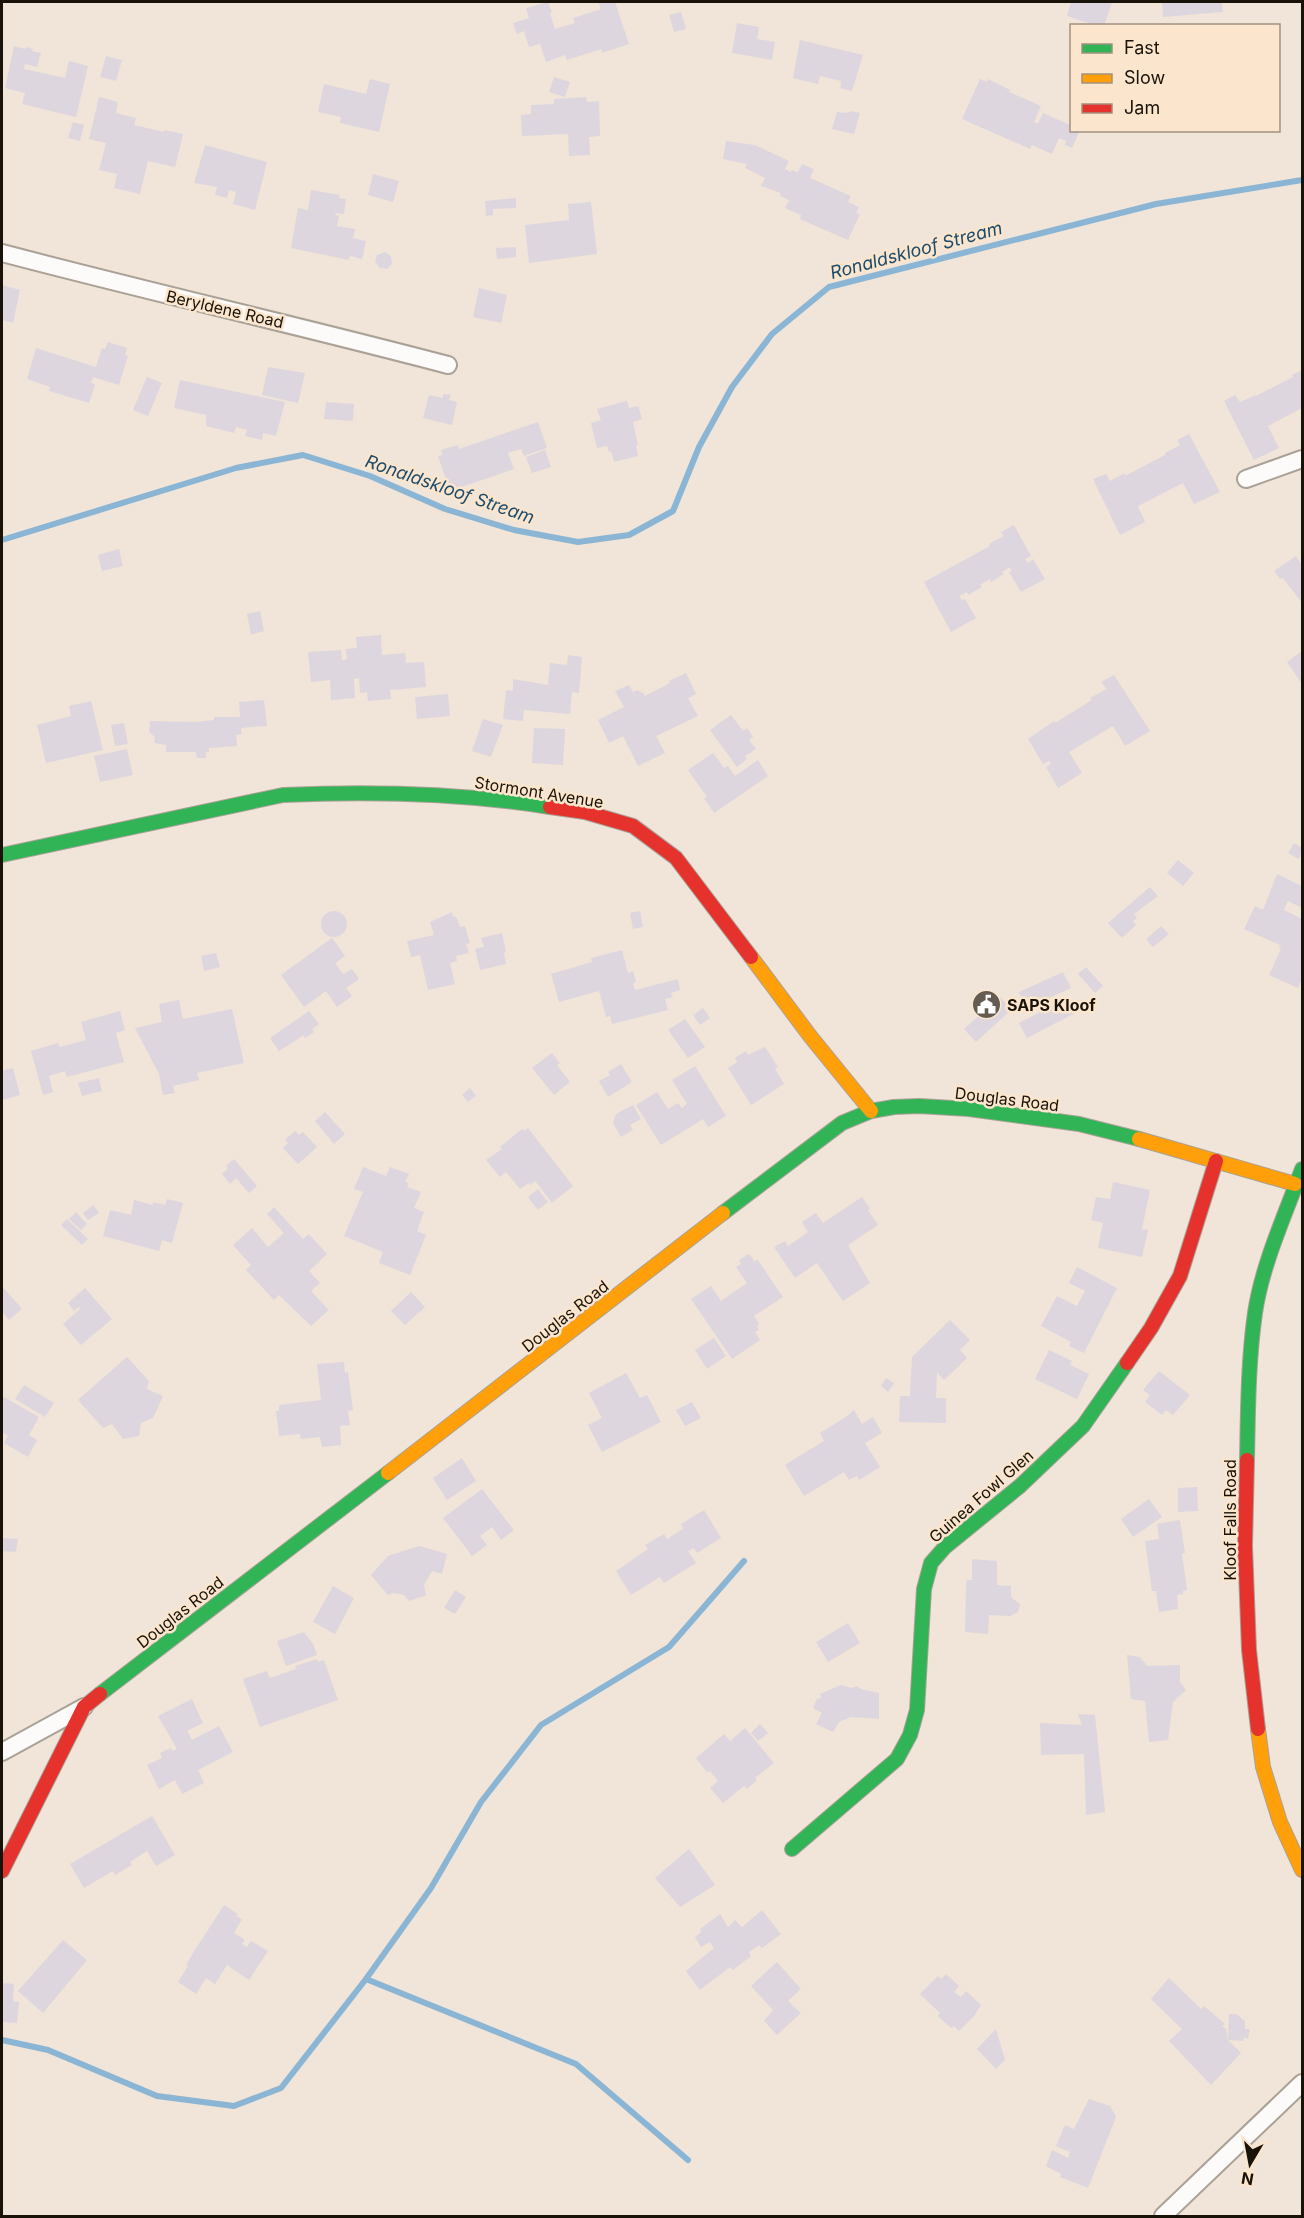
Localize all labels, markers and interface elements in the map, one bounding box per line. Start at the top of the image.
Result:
legend [1070,24,1280,132]
text: Fast [1124,37,1160,58]
text: Slow [1124,67,1165,88]
text: Jam [1124,97,1160,118]
water label: Ronaldskloof Stream [828,217,1005,283]
street label: Beryldene Road [164,286,286,332]
water label: Ronaldskloof Stream [363,450,538,528]
street label: Stormont Avenue [473,772,605,812]
public building icon: SAPS Kloof [970,989,1002,1021]
place label: SAPS Kloof [1007,995,1096,1015]
street label: Douglas Road [954,1083,1060,1115]
street label: Douglas Road [518,1276,612,1356]
street label: Guinea Fowl Glen [925,1445,1037,1547]
street label: Kloof Falls Road [1220,1459,1240,1581]
street label: Douglas Road [133,1572,227,1652]
north arrow [1220,2134,1280,2194]
text: N [1240,2168,1255,2190]

